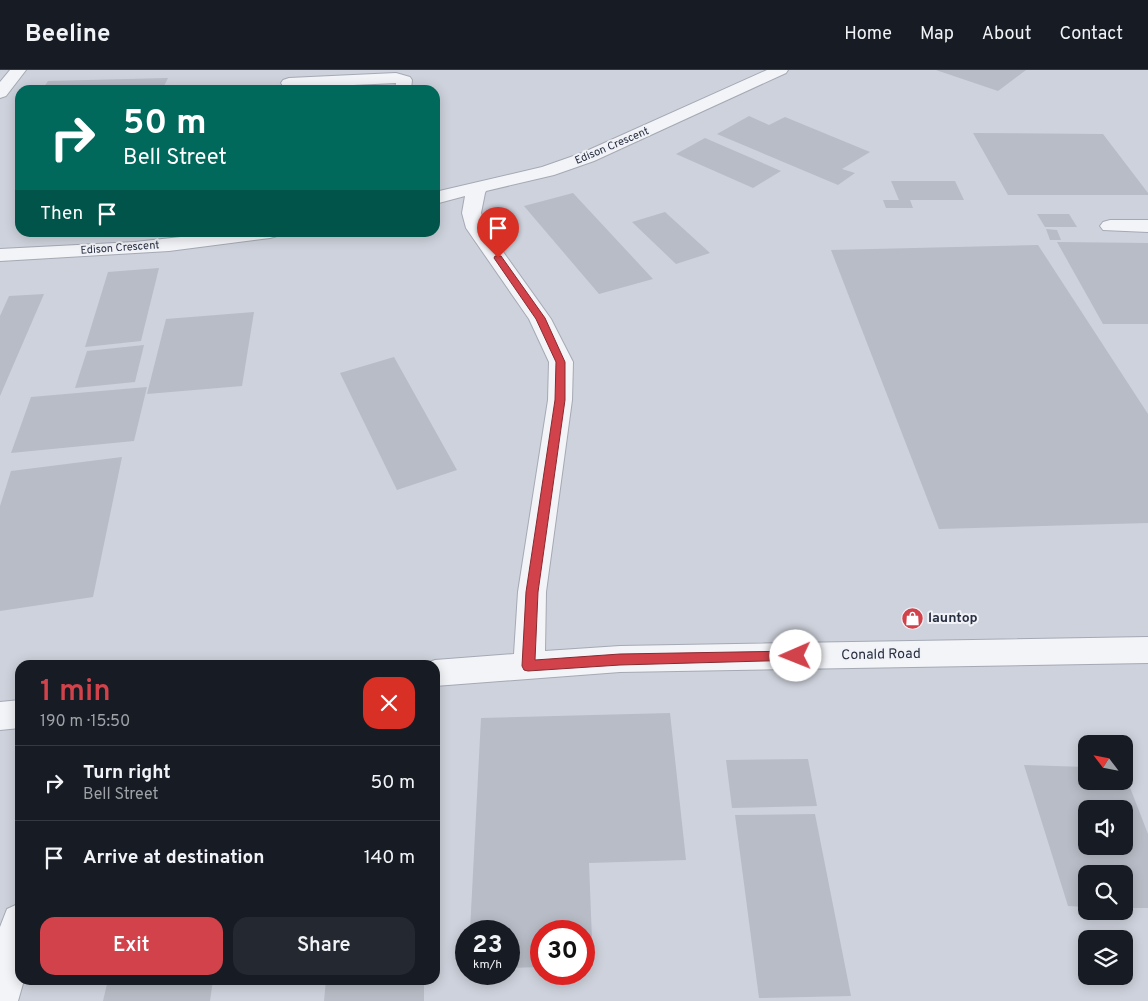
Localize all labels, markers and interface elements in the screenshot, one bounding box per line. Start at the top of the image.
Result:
text: Beeline [25,20,110,50]
text: Home [844,23,892,46]
text: Map [920,23,954,46]
text: About [982,23,1031,46]
text: Contact [1059,23,1123,46]
text: 50 m [123,102,207,146]
icon: right [40,105,105,170]
street label: Edison Crescent [573,124,651,168]
text: Bell Street [123,145,227,172]
icon: arrive [93,200,121,228]
text: Then [40,202,83,226]
pin [477,207,519,258]
icon: arrive [484,214,512,242]
street label: Edison Crescent [80,238,160,258]
shop icon: launtop [900,606,924,630]
place label: launtop [928,610,978,627]
position arrow [769,629,821,681]
street label: Conald Road [841,646,921,664]
text: 1 min [40,674,111,711]
button: close [363,677,415,729]
text: 190 m · 15:50 [40,712,130,732]
north arrow [1078,735,1132,790]
map controls [1078,735,1133,985]
text: Turn right [83,761,171,785]
icon: right [40,769,68,797]
text: 50 m [370,771,415,795]
text: Bell Street [83,785,158,805]
button: sound [1078,800,1133,855]
icon: arrive [40,844,68,872]
text: Arrive at destination [83,846,264,870]
text: 140 m [364,846,415,870]
button: search [1078,865,1133,920]
button: Exit [40,917,223,975]
button: Share [233,917,415,975]
speed limit sign: 30 [530,920,595,985]
text: 23 [472,930,503,962]
button: layers [1078,930,1133,985]
text: km/h [473,957,502,973]

